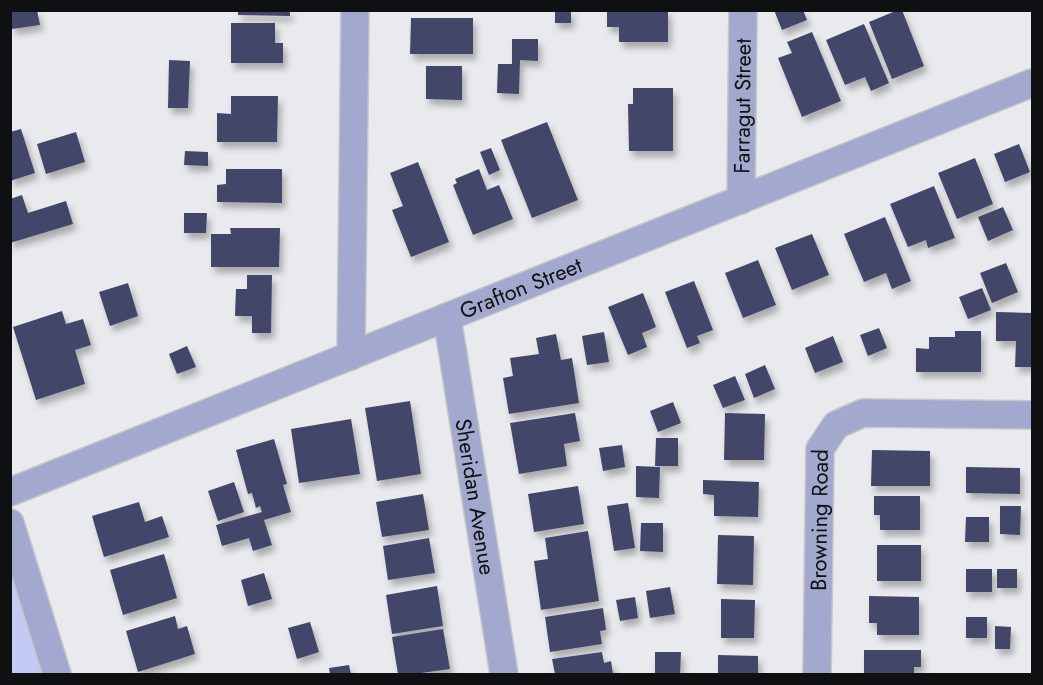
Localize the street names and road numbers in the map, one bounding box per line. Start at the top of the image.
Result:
street label: Farragut Street [725,38,759,174]
street label: Grafton Street [455,248,587,327]
street label: Sheridan Avenue [447,416,504,577]
street label: Browning Road [802,449,836,591]

